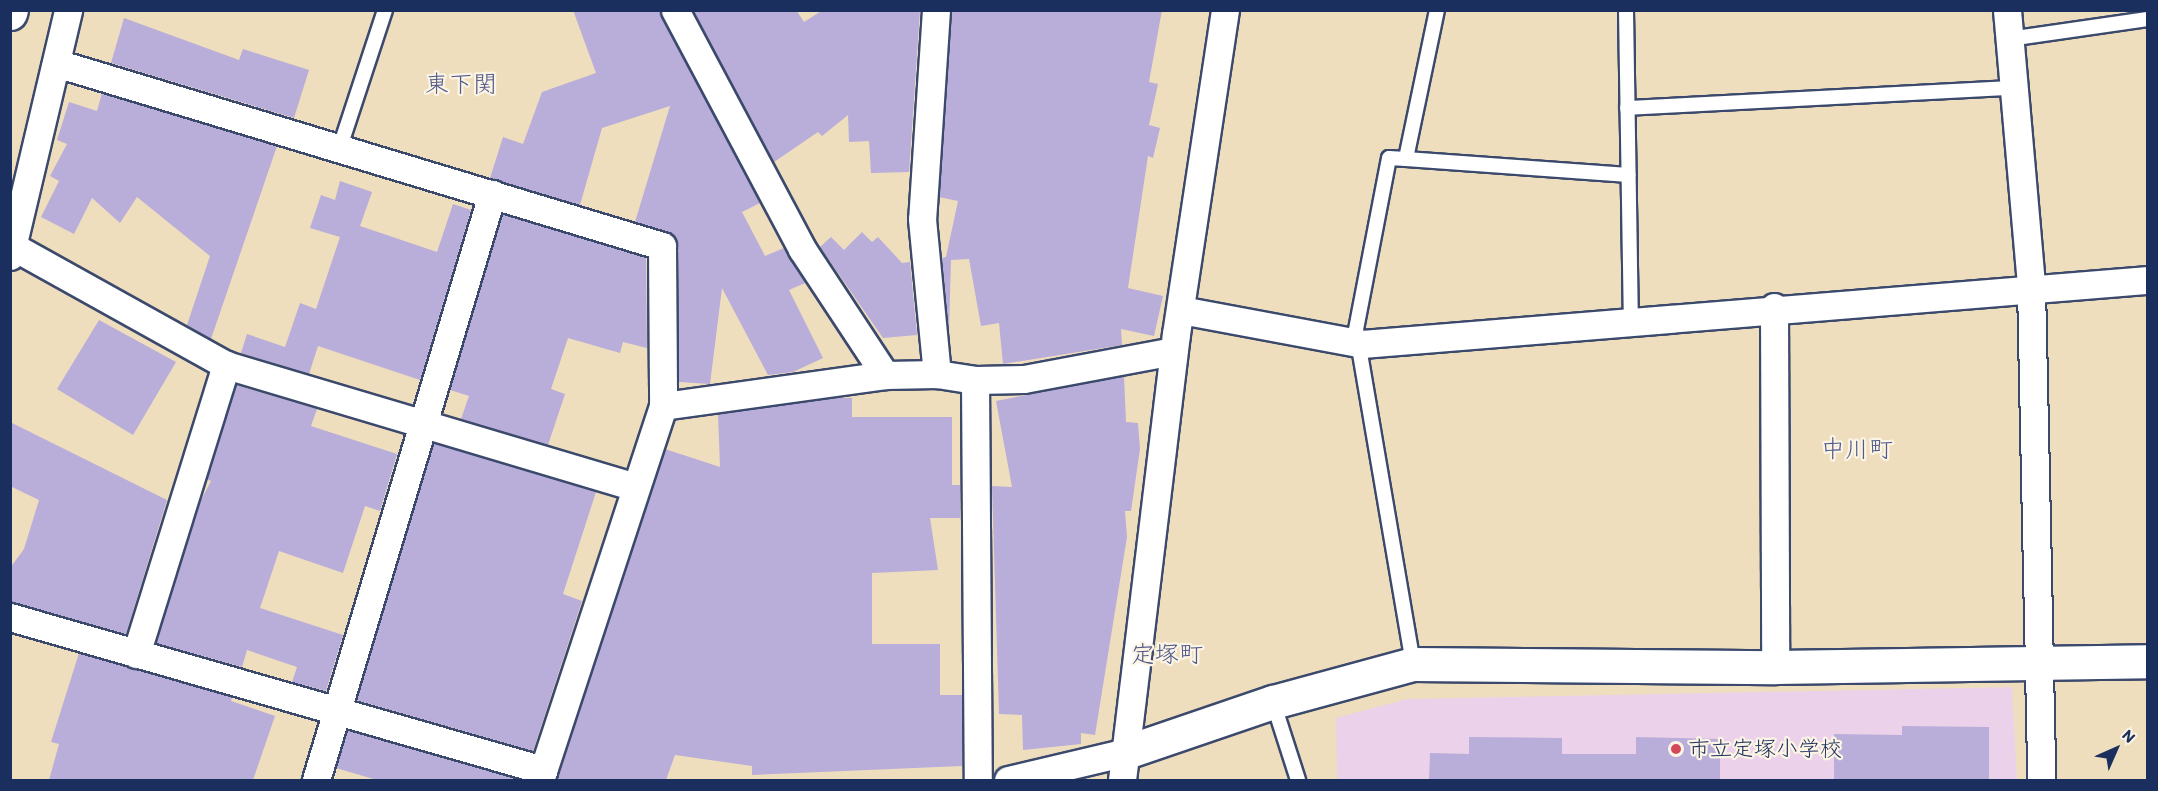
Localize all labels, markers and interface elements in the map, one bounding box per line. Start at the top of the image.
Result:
district label: 東下関 [425,70,497,98]
district label: 中川町 [1821,435,1893,463]
district label: 定塚町 [1131,640,1203,668]
north arrow [2086,719,2146,779]
text: N [2119,725,2140,746]
place label: 市立定塚小学校 [1688,736,1842,762]
marker: 市立定塚小学校 [1669,742,1683,756]

